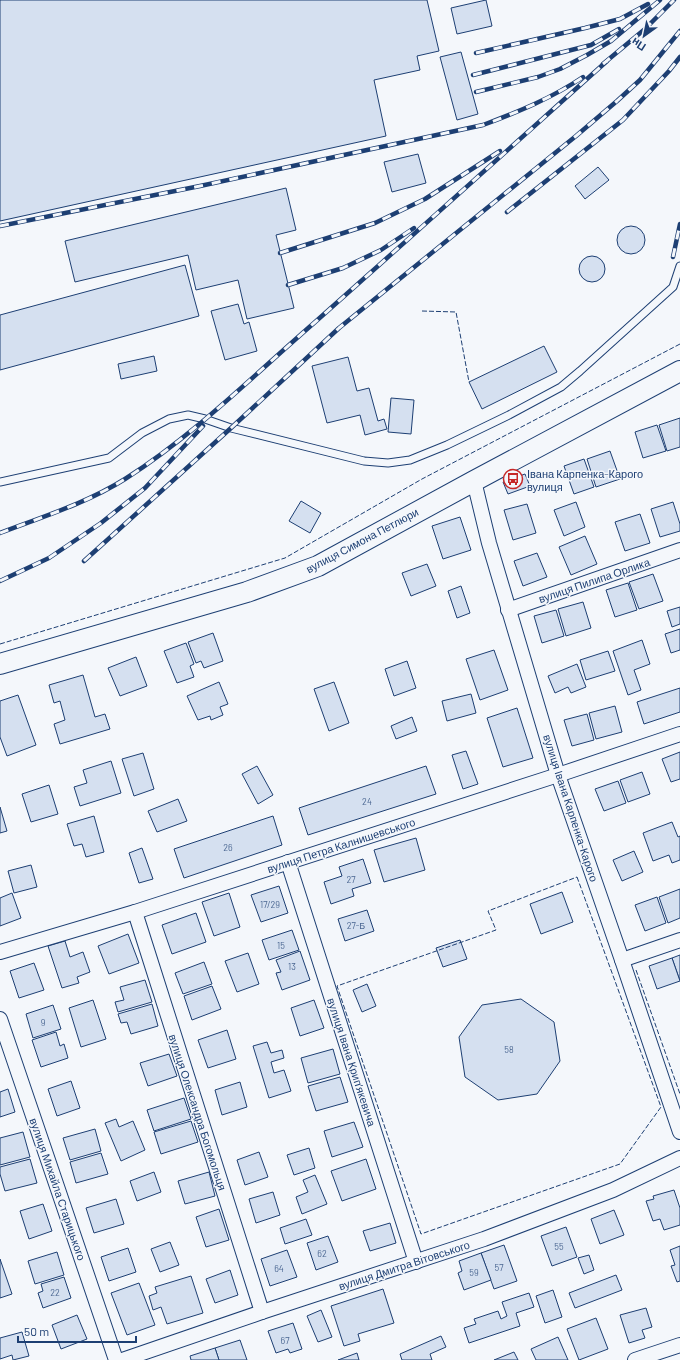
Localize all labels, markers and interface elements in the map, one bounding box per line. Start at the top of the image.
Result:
north arrow [624,16,664,56]
text: Пн [629,35,648,54]
place label: Івана Карпенка-Карого вулиця [527,467,643,493]
bus stop icon: Івана Карпенка-Карого вулиця [502,468,524,490]
street label: вулиця Симона Петлюри [304,505,420,575]
street label: вулиця Пилипа Орлика [537,555,652,605]
street label: вулиця Івана Карпенка-Карого [541,733,601,883]
house number: 24 [362,796,372,807]
street label: вулиця Петра Калнишевського [265,815,417,875]
house number: 26 [223,842,233,853]
house number: 27 [346,874,356,885]
house number: 17/29 [260,899,280,910]
house number: 27-Б [347,920,365,931]
house number: 15 [277,940,285,951]
house number: 13 [288,961,296,972]
street label: вулиця Івана Крипʼякевича [325,996,379,1129]
house number: 9 [41,1017,46,1028]
street label: вулиця Олександра Богомольця [167,1032,229,1192]
house number: 58 [504,1044,514,1055]
street label: вулиця Михайла Старицького [27,1116,89,1262]
street label: вулиця Дмитра Вітовського [337,1238,471,1292]
house number: 55 [554,1241,564,1252]
house number: 62 [317,1248,327,1259]
house number: 57 [495,1262,504,1273]
house number: 64 [274,1263,284,1274]
house number: 59 [469,1267,479,1278]
house number: 22 [50,1287,60,1298]
scale bar [18,1318,136,1344]
text: 50 m [24,1324,49,1338]
house number: 67 [281,1335,290,1346]

